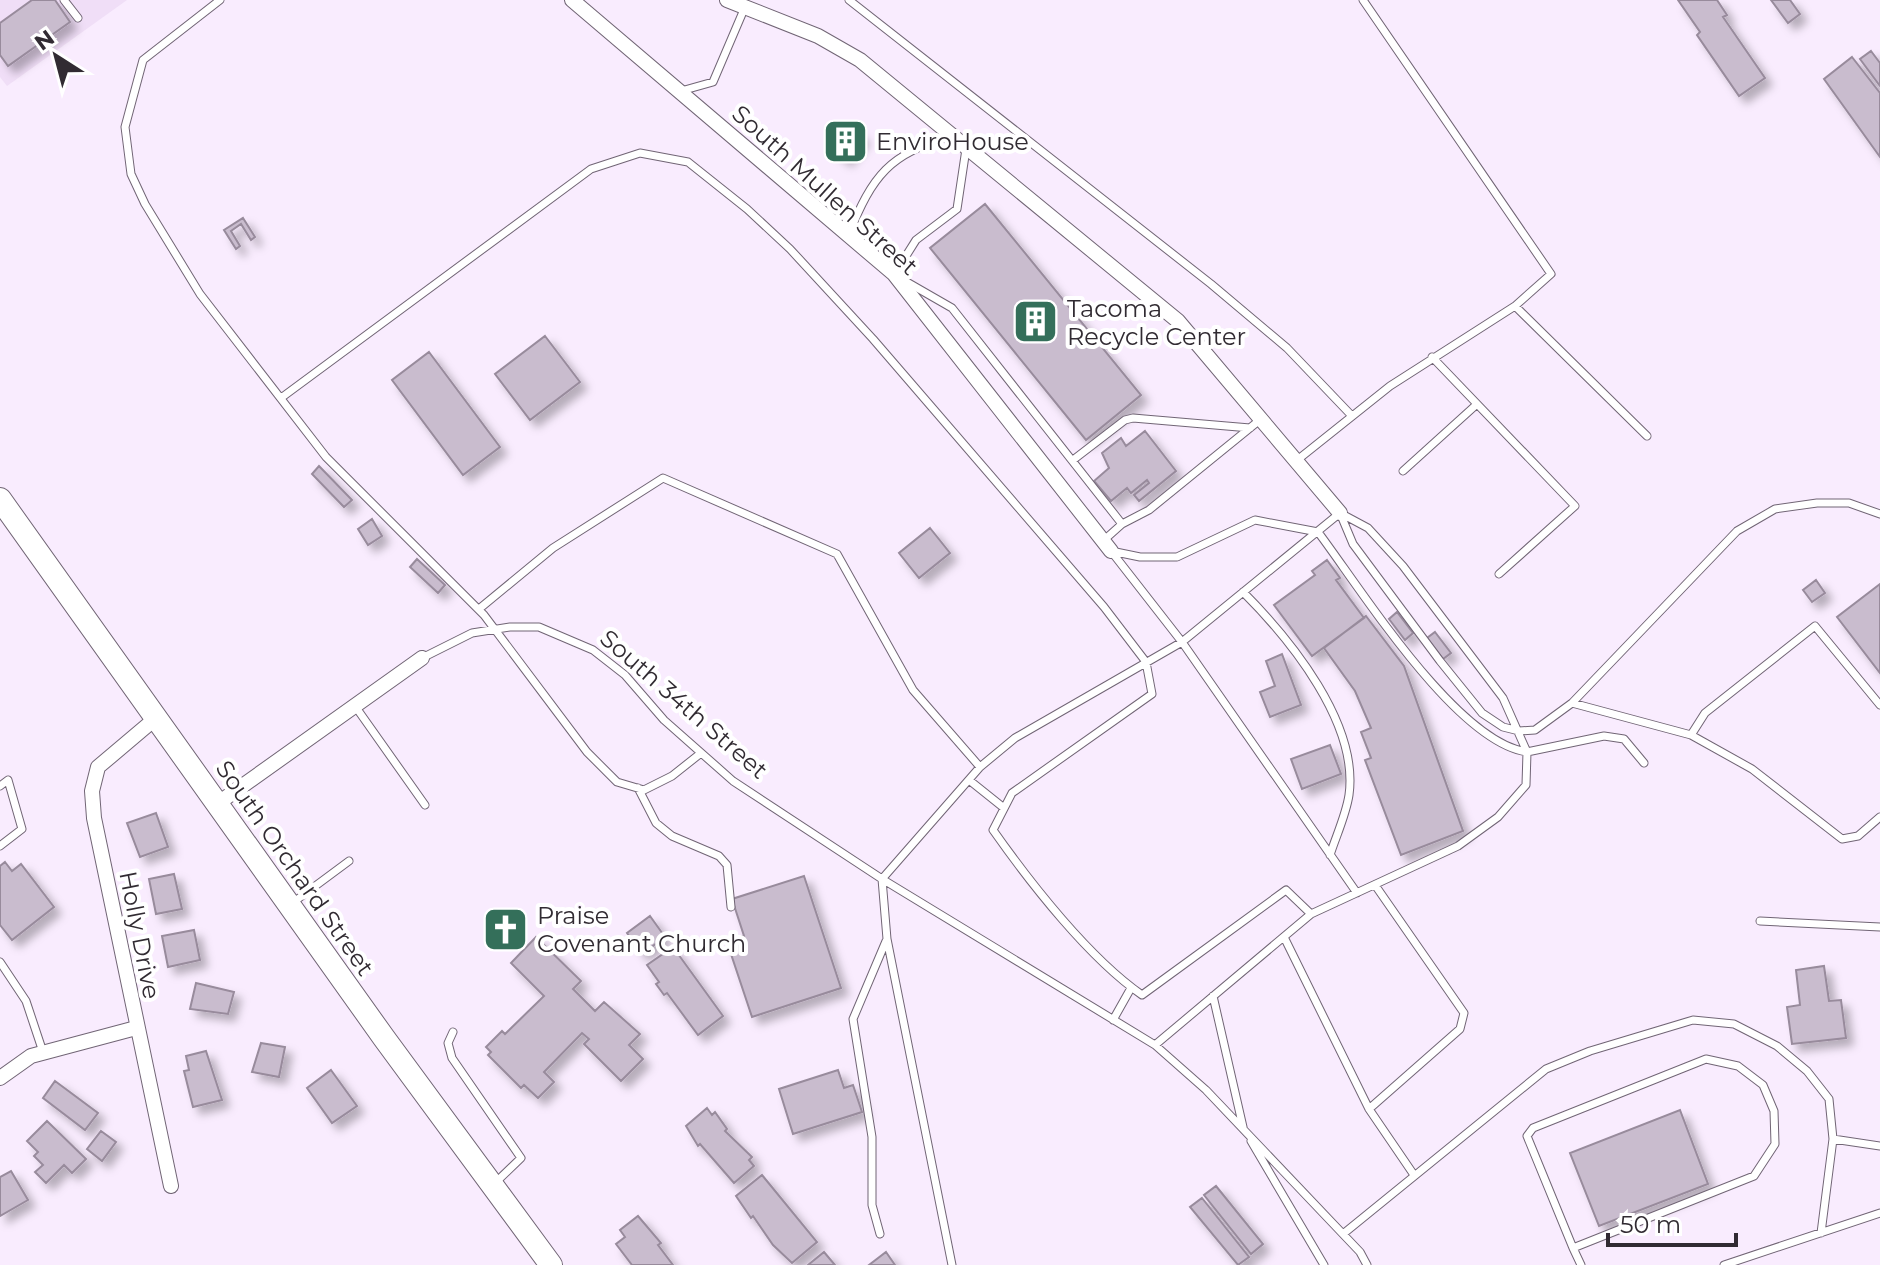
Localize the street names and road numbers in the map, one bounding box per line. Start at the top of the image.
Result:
street label: South Mullen Street [726,99,924,281]
street label: South 34th Street [594,623,774,785]
street label: South Orchard Street [210,755,380,981]
street label: Holly Drive [113,869,167,1001]

